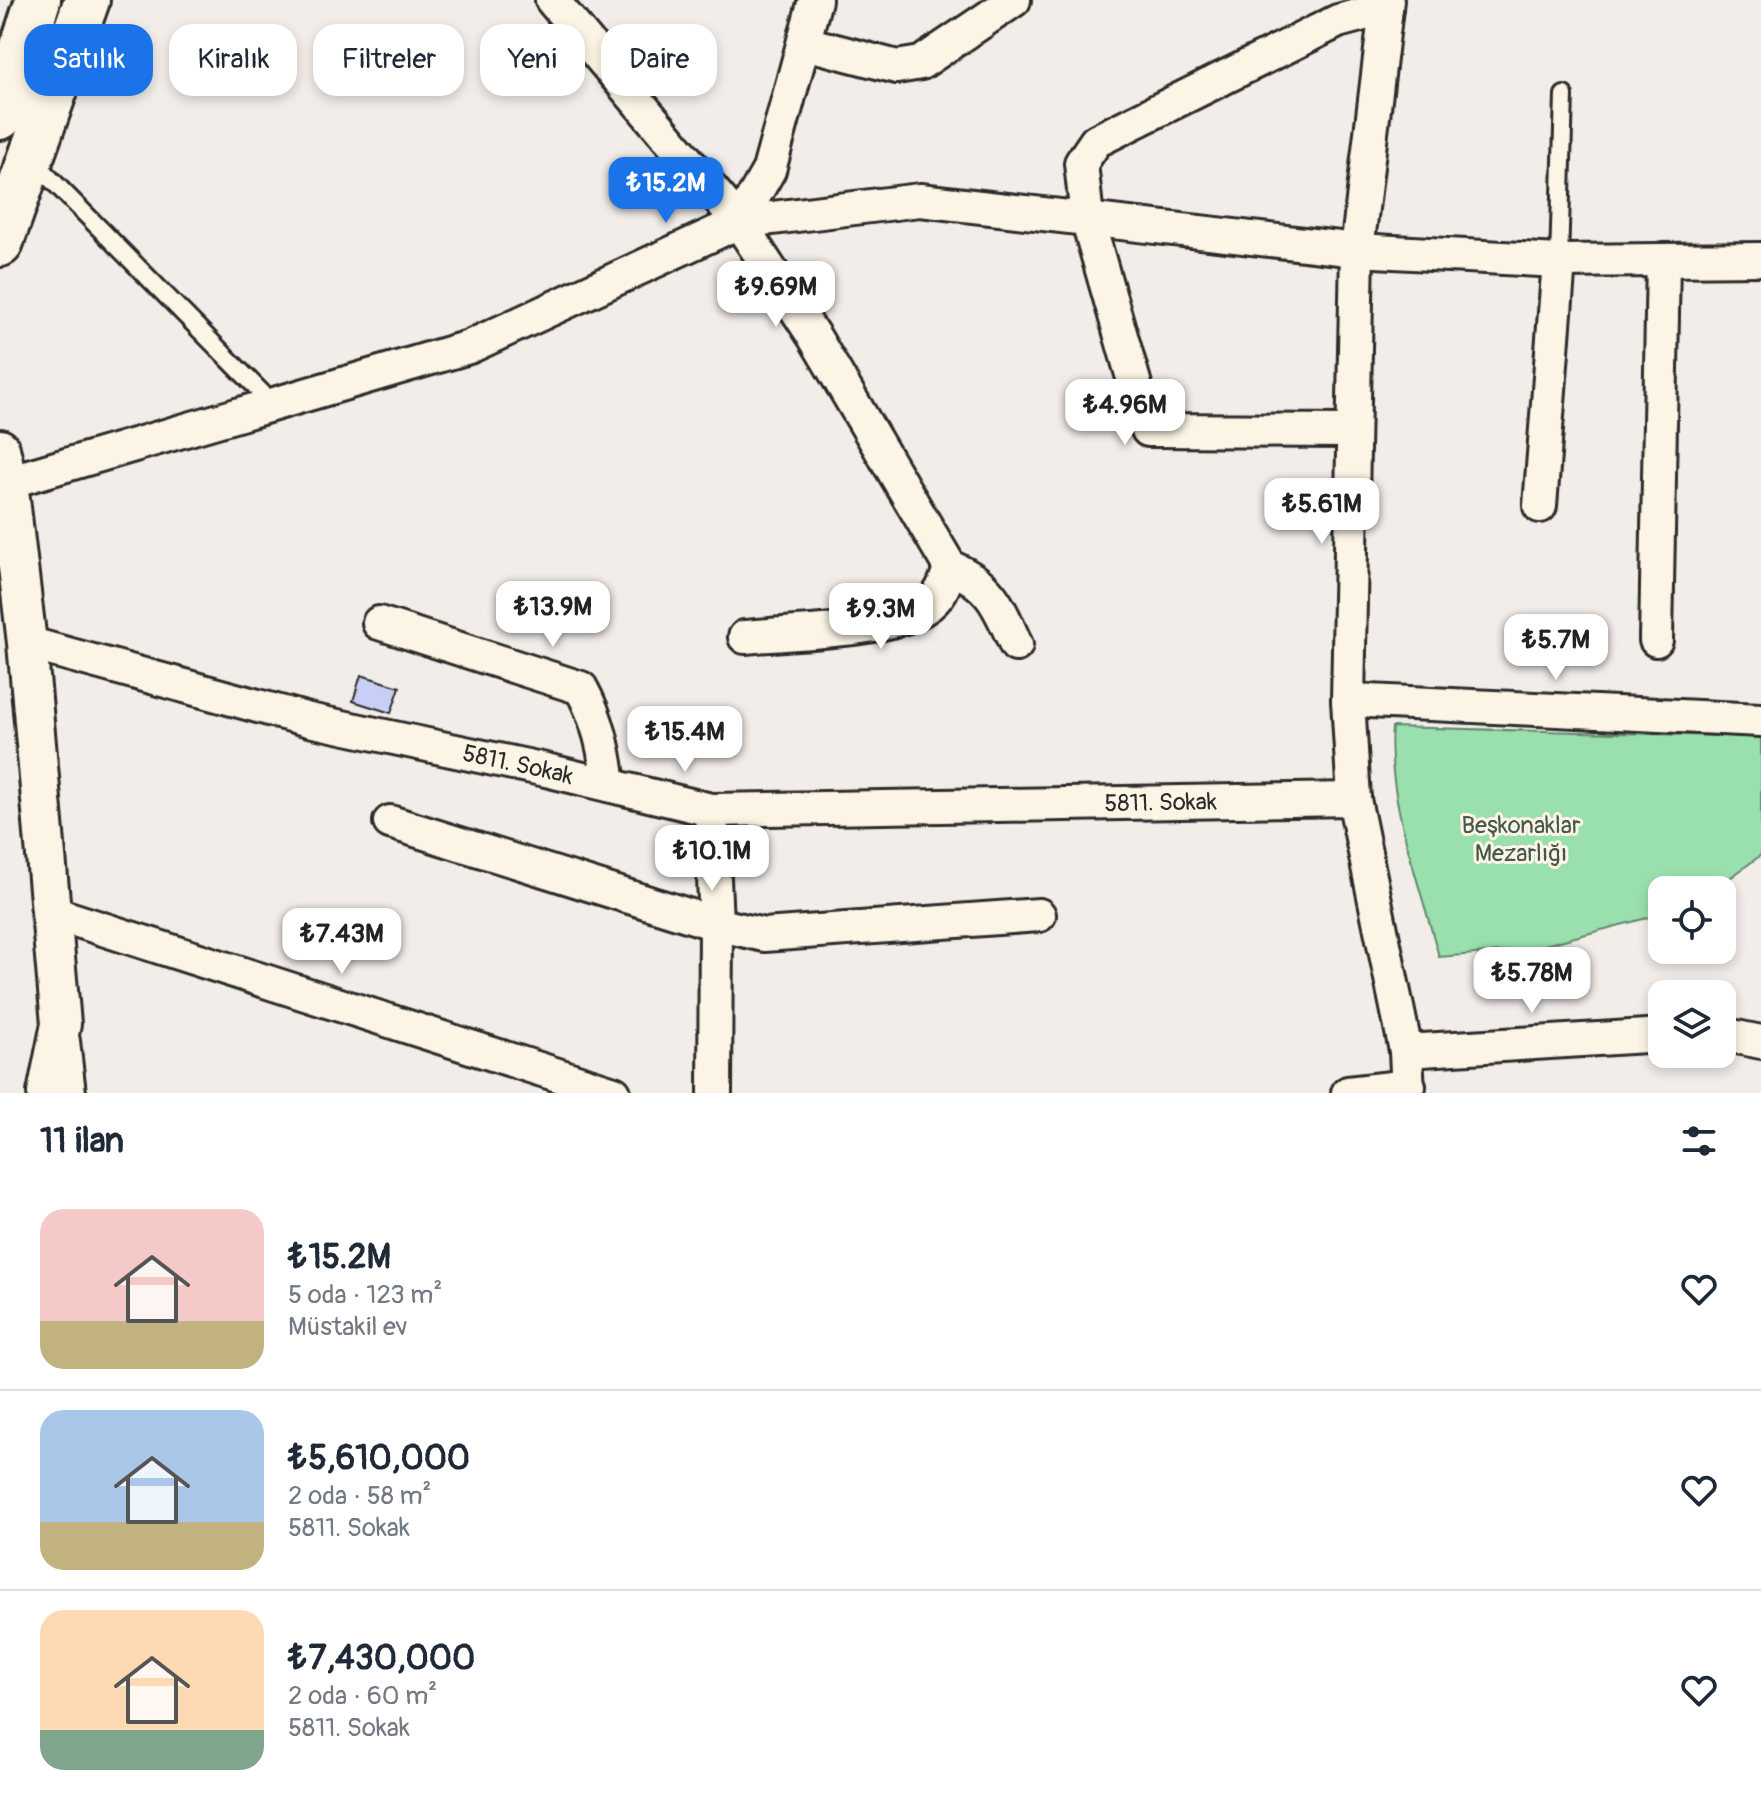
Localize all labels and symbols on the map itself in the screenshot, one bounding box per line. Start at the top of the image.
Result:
pin: ₺15.2M [601,157,731,225]
pin: ₺9.69M [711,261,841,329]
pin: ₺4.96M [1060,379,1190,447]
pin: ₺5.61M [1257,478,1387,546]
pin: ₺13.9M [488,581,618,649]
pin: ₺9.3M [825,583,937,651]
pin: ₺5.7M [1500,614,1612,682]
pin: ₺15.4M [620,706,750,774]
street label: 5811. Sokak [460,739,576,791]
street label: 5811. Sokak [1104,787,1217,818]
park label: Beşkonaklar Mezarlığı [1461,811,1581,868]
pin: ₺10.1M [647,825,777,893]
pin: ₺7.43M [277,908,407,976]
pin: ₺5.78M [1467,947,1597,1015]

